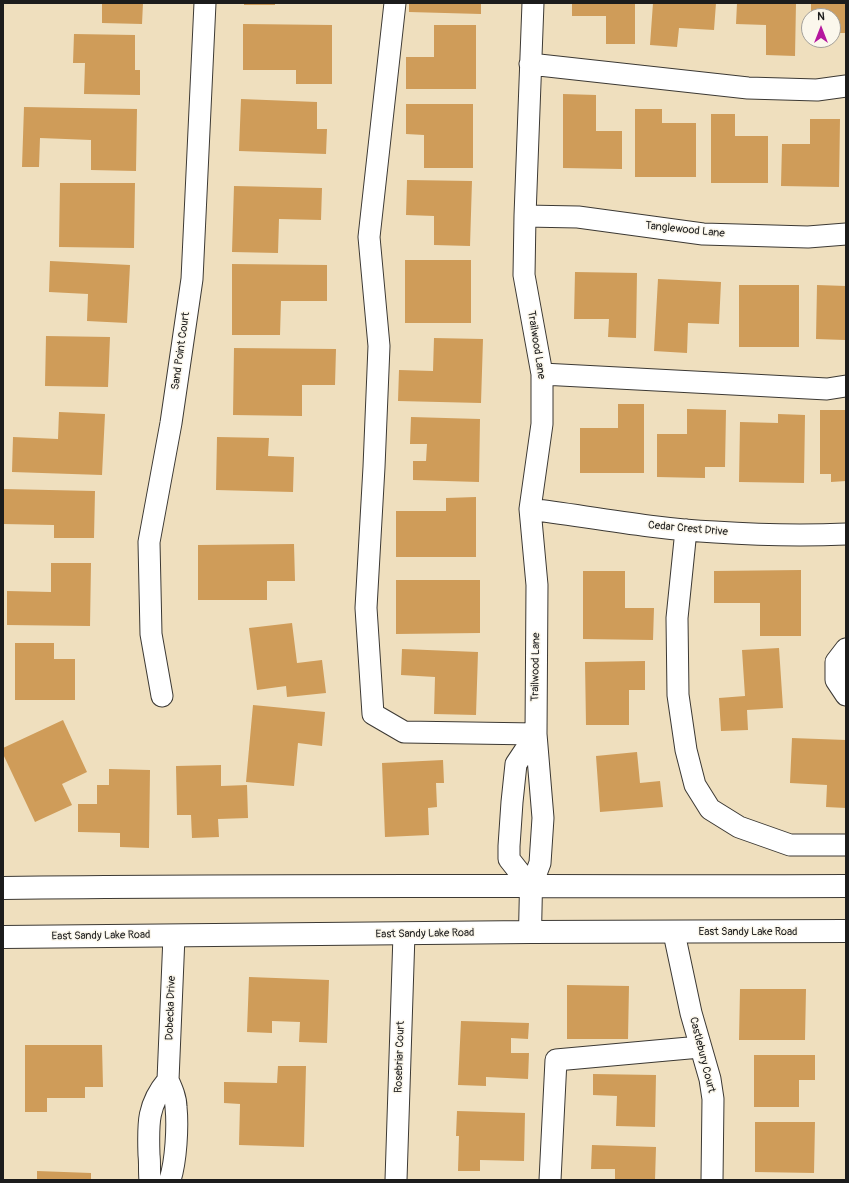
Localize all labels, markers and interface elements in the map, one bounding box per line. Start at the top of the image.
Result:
north arrow [801,8,841,48]
text: N [817,10,825,23]
street label: Tanglewood Lane [645,219,725,241]
street label: Trailwood Lane [524,310,548,380]
street label: Sand Point Court [169,311,193,391]
street label: Cedar Crest Drive [647,519,729,539]
street label: Trailwood Lane [529,632,543,702]
street label: East Sandy Lake Road [699,925,797,939]
street label: East Sandy Lake Road [375,927,475,941]
street label: East Sandy Lake Road [51,929,151,943]
street label: Dobecka Drive [163,975,179,1041]
street label: Castlebury Court [686,1016,718,1094]
street label: Rosebriar Court [392,1021,408,1093]

